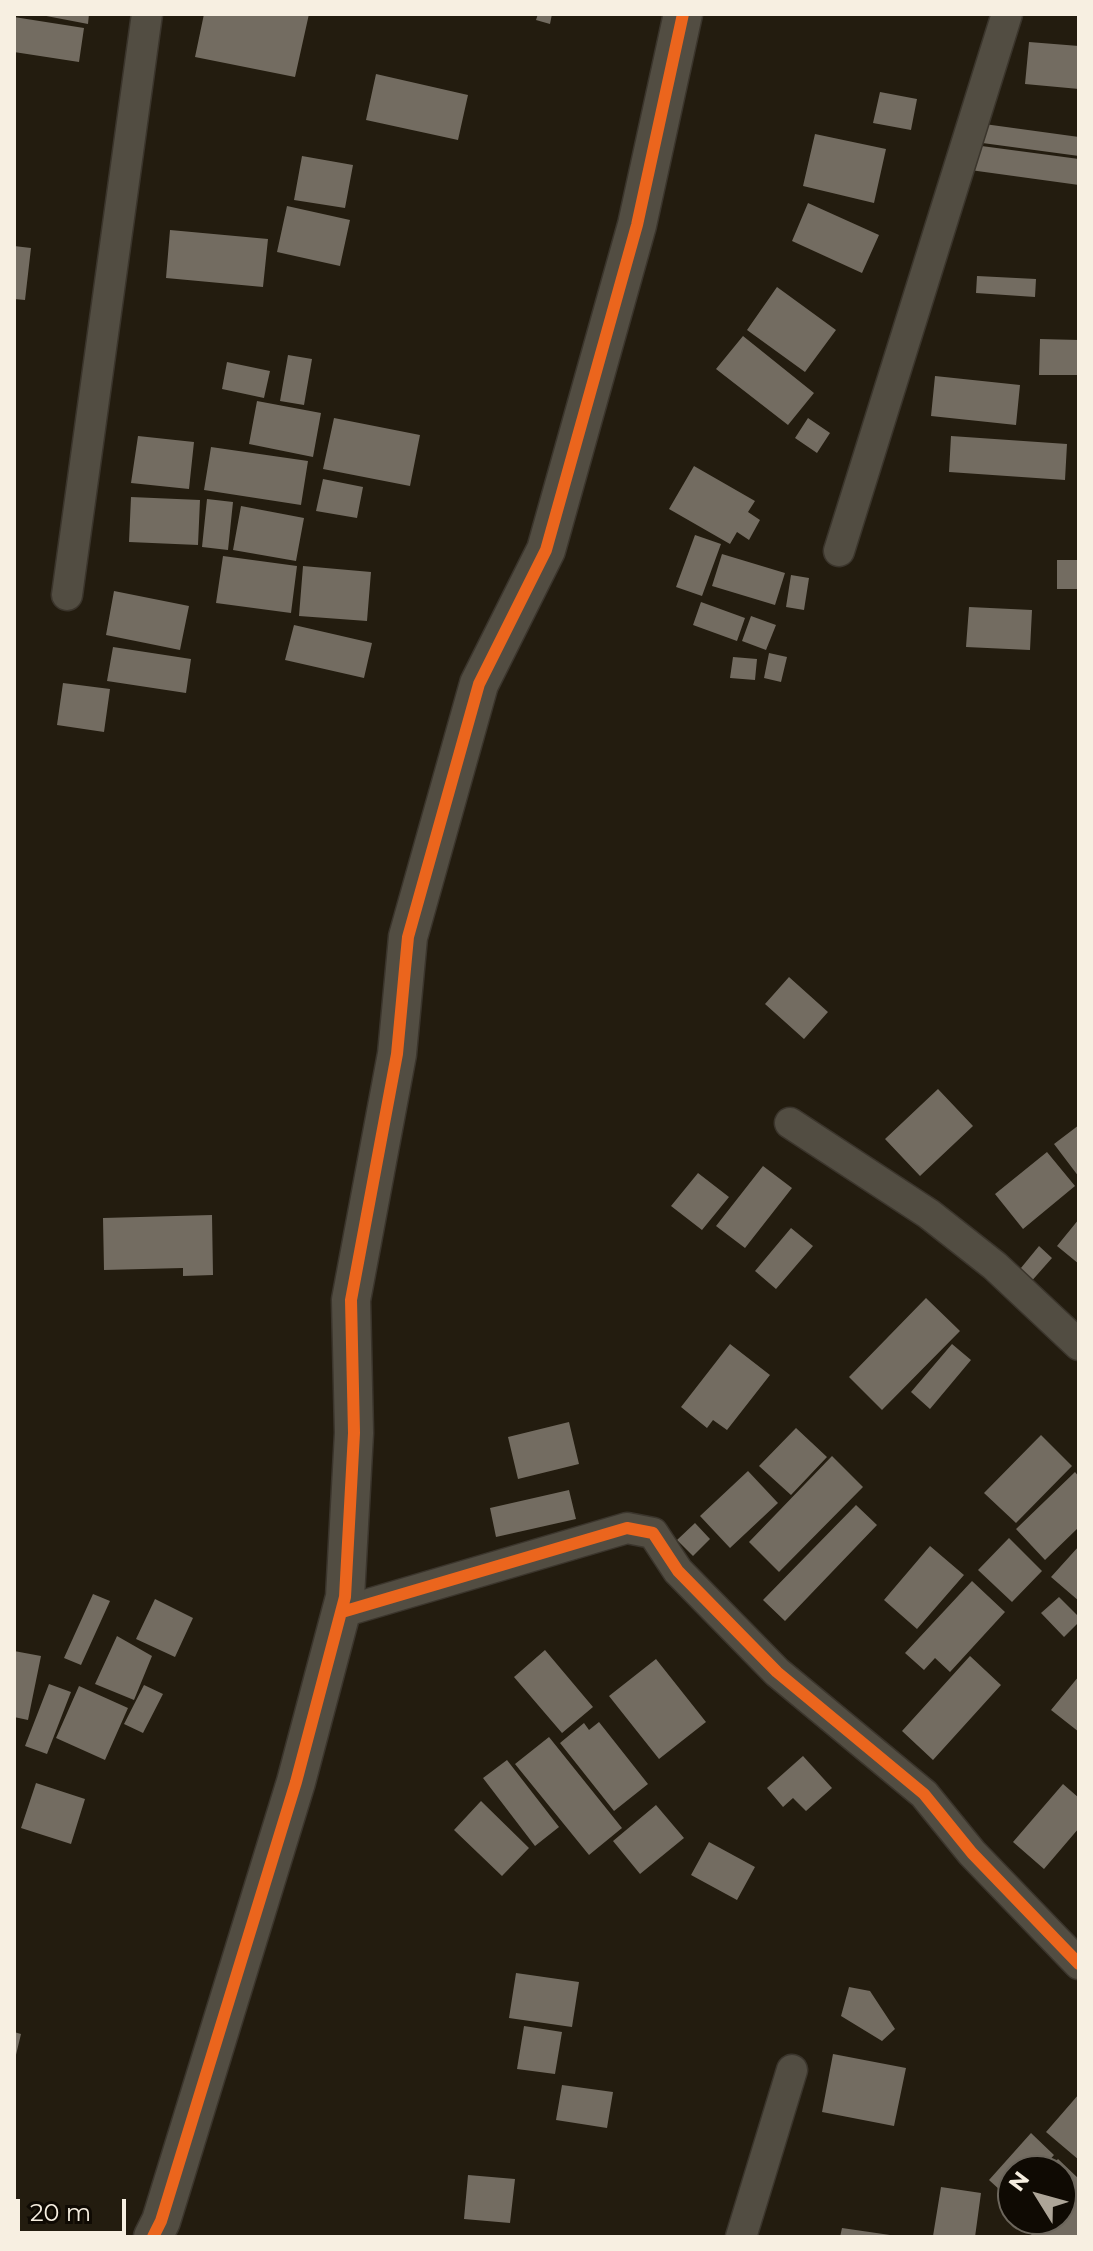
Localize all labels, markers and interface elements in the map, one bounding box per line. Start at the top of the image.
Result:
north arrow [997,2155,1077,2235]
text: N [1003,2166,1035,2197]
scale bar [20,2183,130,2233]
text: 20 m [30,2198,91,2227]

